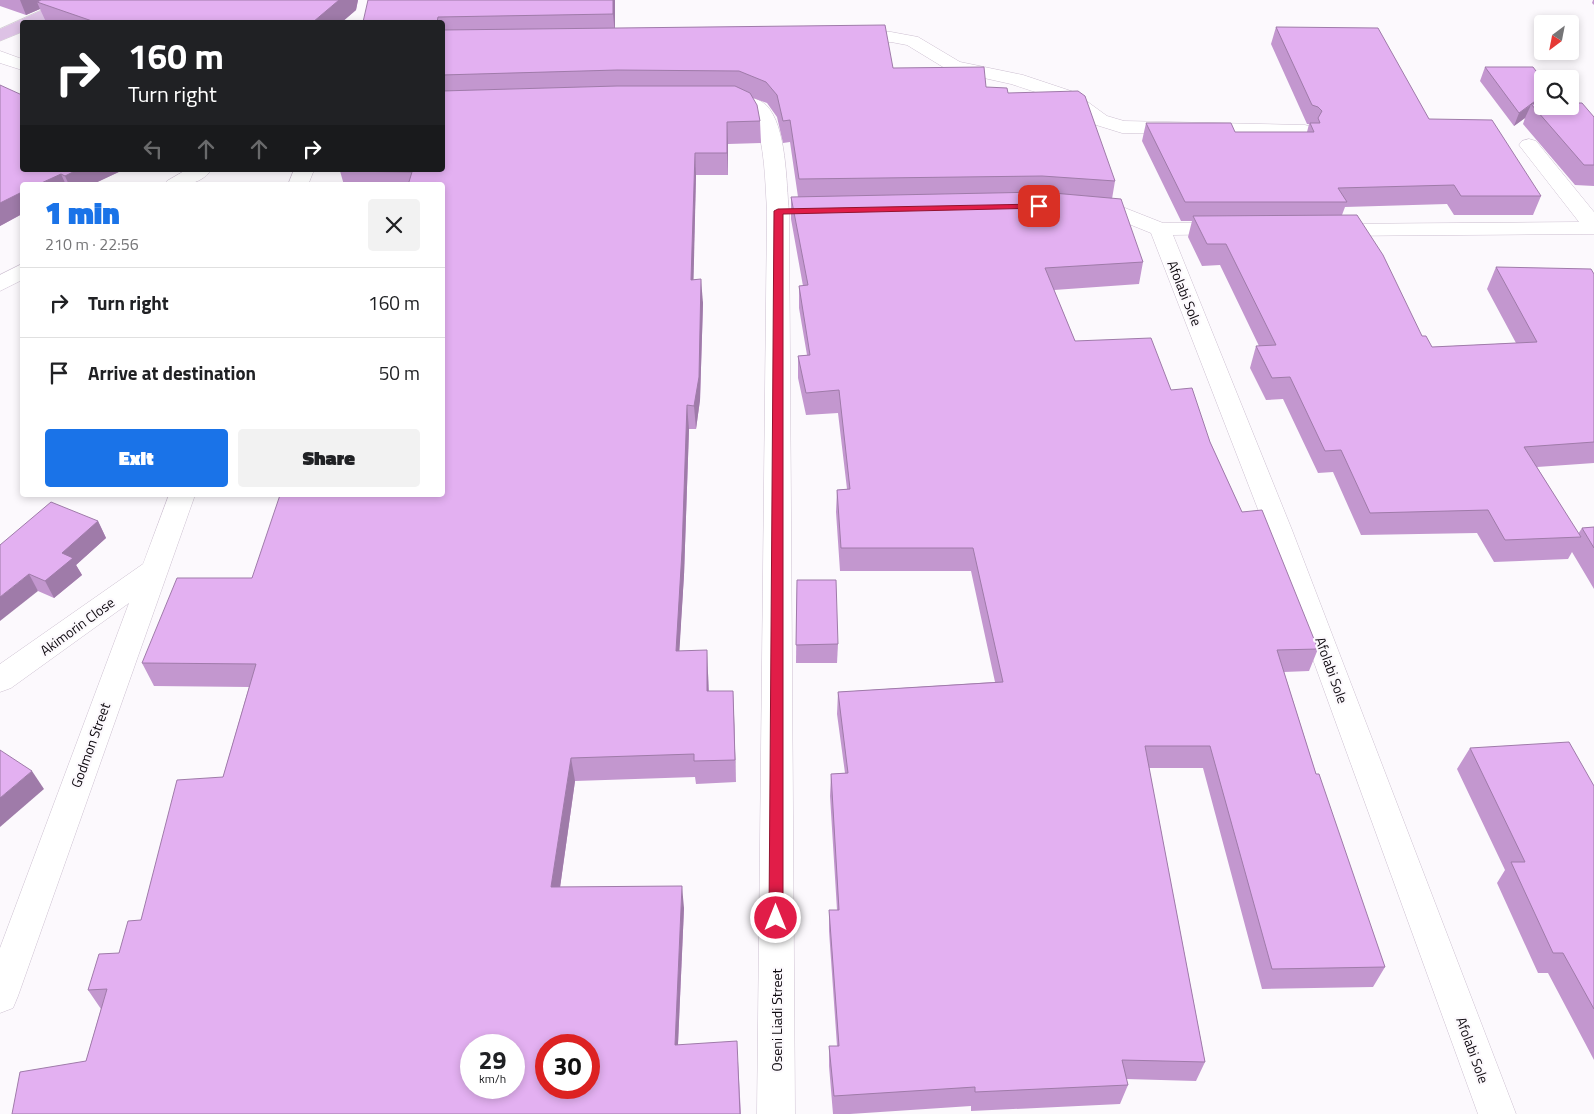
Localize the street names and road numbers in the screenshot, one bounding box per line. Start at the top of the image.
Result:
street label: Afolabi Sole [1162,257,1208,329]
street label: Akimorin Close [35,592,119,660]
street label: Afolabi Sole [1310,634,1354,706]
street label: Godmon Street [65,699,115,791]
street label: Oseni Liadi Street [766,968,787,1071]
street label: Afolabi Sole [1451,1014,1495,1086]

